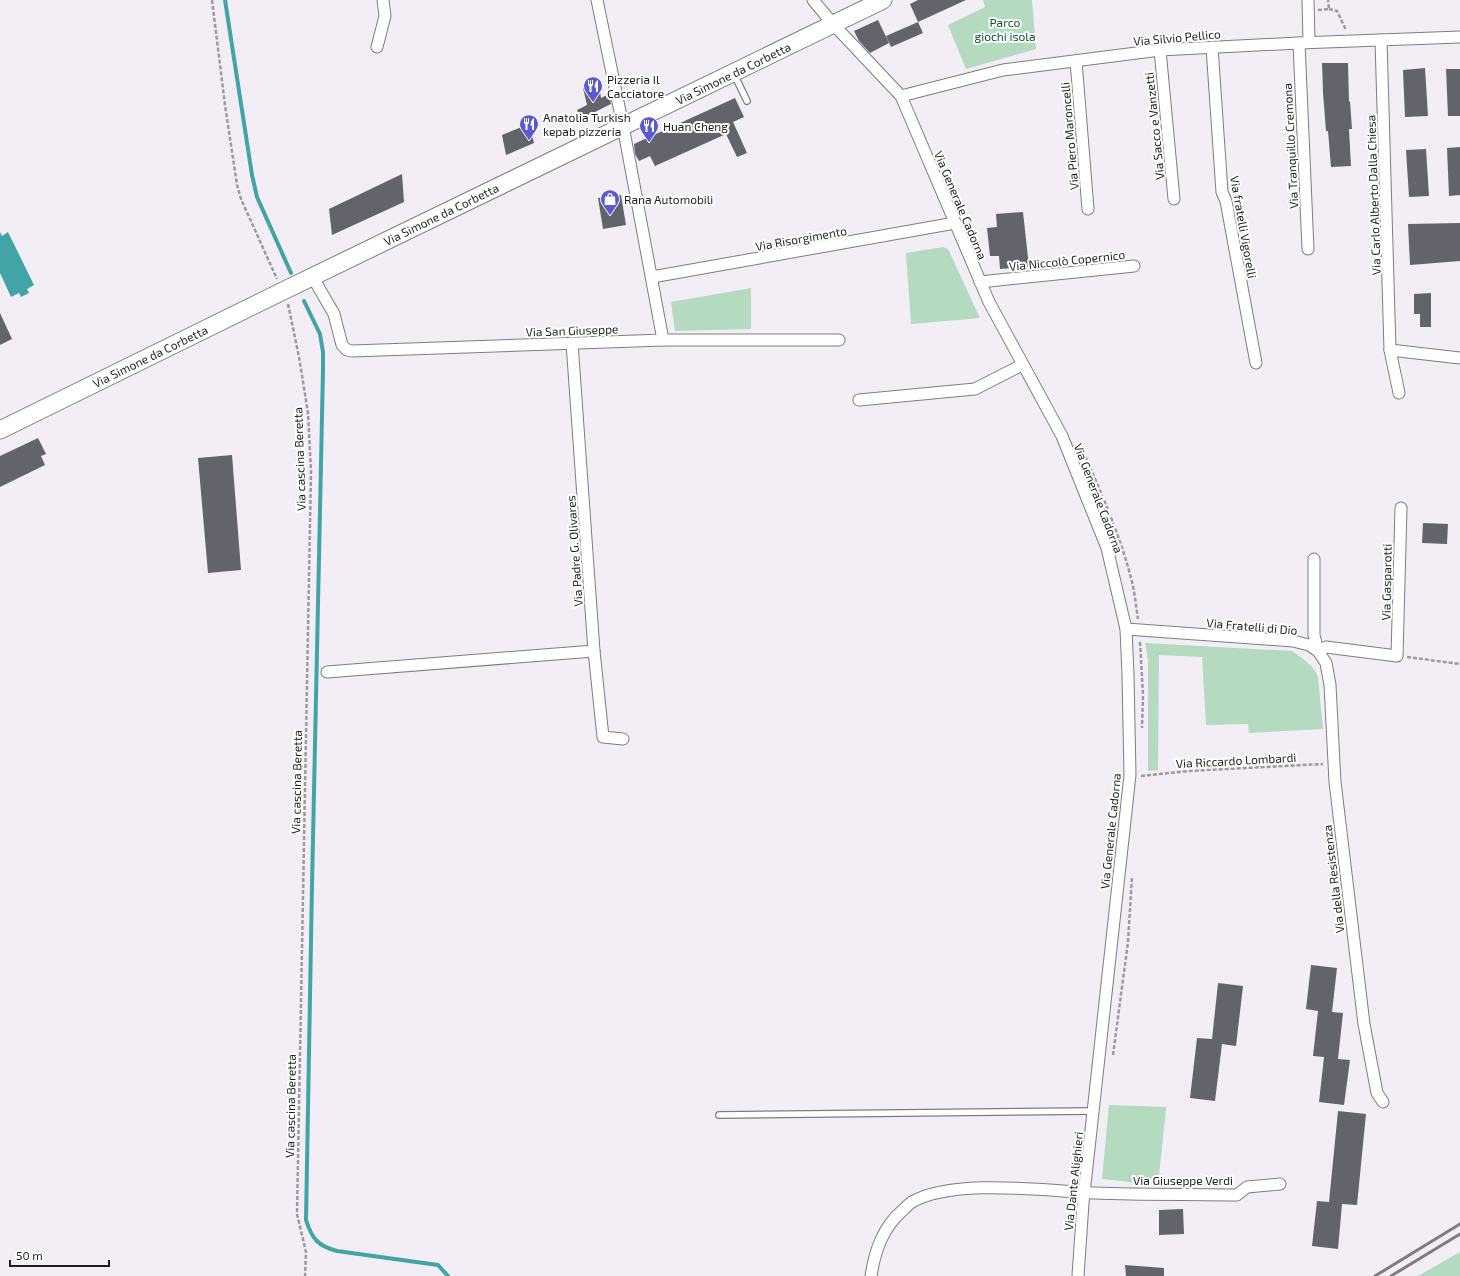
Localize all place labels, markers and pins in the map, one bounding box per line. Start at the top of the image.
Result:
place label: Pizzeria Il Cacciatore [607,72,664,100]
restaurant icon: Pizzeria Il Cacciatore [582,75,604,103]
place label: Anatolia Turkish kepab pizzeria [543,110,631,138]
restaurant icon: Anatolia Turkish kepab pizzeria [518,113,540,141]
restaurant icon: Huan Cheng [638,115,660,143]
place label: Huan Cheng [663,119,728,133]
shop icon: Rana Automobili [599,188,621,216]
place label: Rana Automobili [624,192,713,206]

